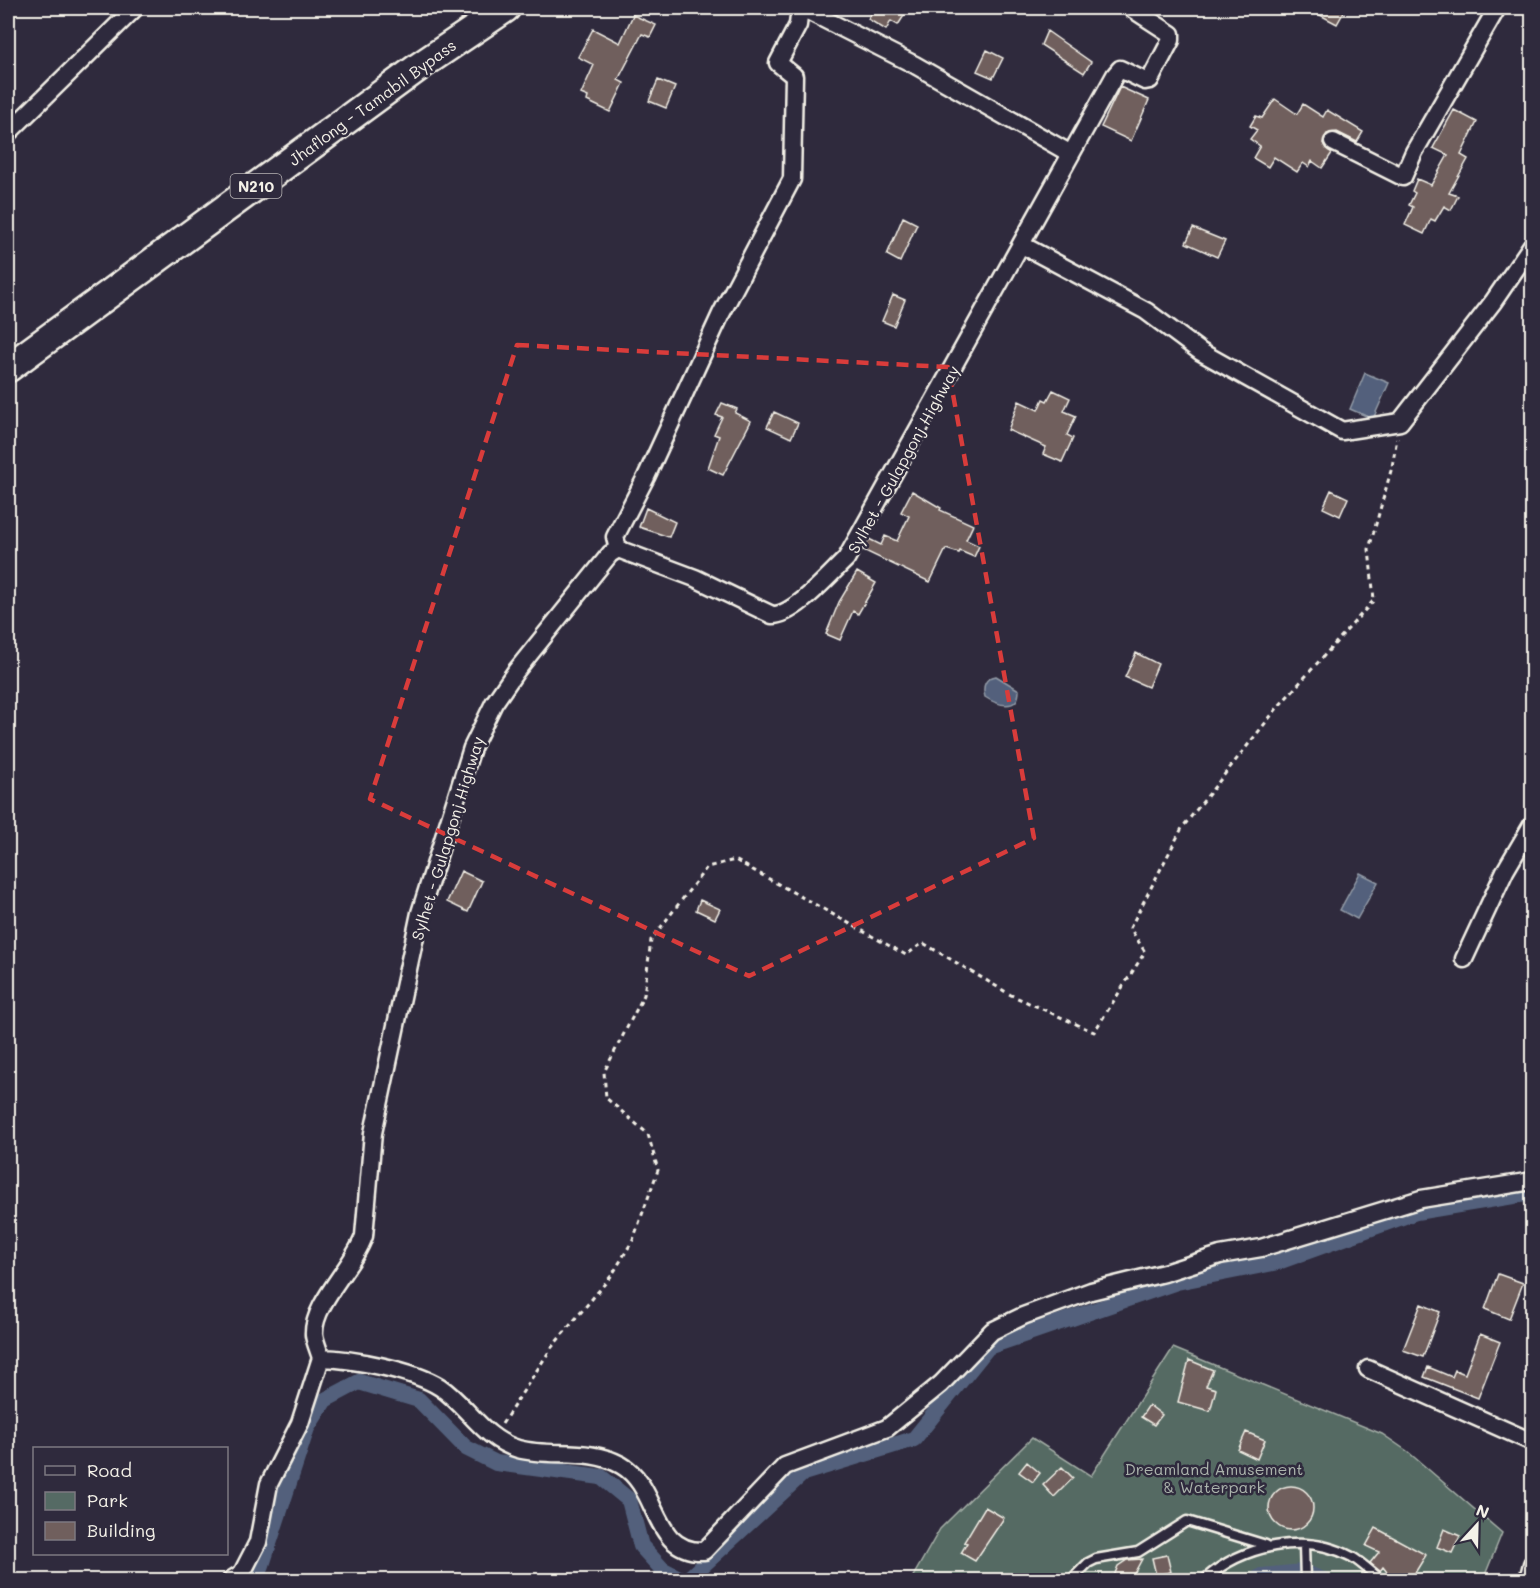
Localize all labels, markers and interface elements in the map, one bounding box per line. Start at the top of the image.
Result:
street label: Jhaflong - Tamabil Bypass [284,34,460,170]
road number: N210 [230,174,282,198]
street label: Sylhet - Gulapgonj Highway [842,361,964,557]
street label: Sylhet - Gulapgonj Highway [406,733,488,943]
legend [33,1447,228,1555]
text: Road [87,1458,132,1482]
park label: Dreamland Amusement & Waterpark [1125,1458,1303,1497]
text: Park [87,1488,128,1512]
north arrow [1447,1495,1507,1555]
text: N [1473,1499,1492,1523]
text: Building [87,1518,155,1542]

